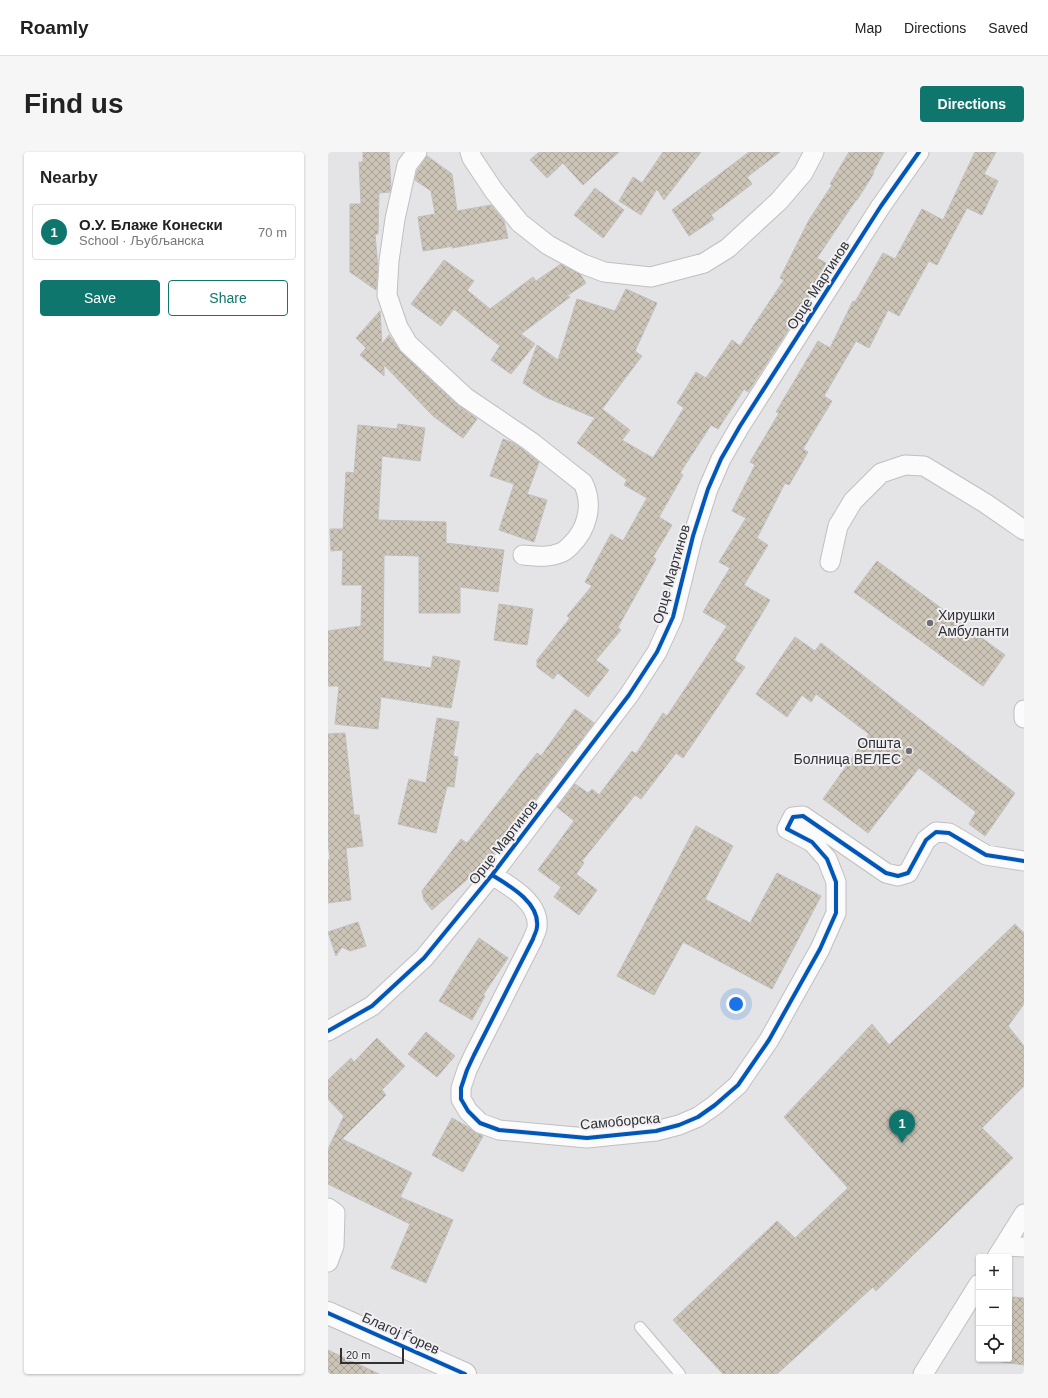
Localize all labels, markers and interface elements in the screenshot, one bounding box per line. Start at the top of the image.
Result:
text: Roamly [20,17,89,38]
text: Map [855,20,882,36]
text: Directions [904,20,966,36]
text: Saved [988,20,1028,36]
button: Directions [920,86,1024,122]
text: Find us [24,88,124,119]
text: Nearby [40,168,98,187]
text: О.У. Блаже Конески [79,216,223,233]
text: 1 [50,225,58,240]
text: 70 m [258,225,287,240]
text: School · Љубљанска [79,233,204,248]
street label: Орце Мартинов [783,238,853,332]
button: Save [40,280,160,316]
button: Share [168,280,288,316]
street label: Орце Мартинов [649,523,693,625]
place label: Хирушки Амбуланти [938,607,1009,639]
marker: Хирушки Амбуланти [925,618,935,628]
place label: Општа Болница ВЕЛЕС [794,735,901,767]
marker: Општа Болница ВЕЛЕС [904,746,914,756]
street label: Орце Мартинов [465,797,541,887]
your location [726,994,746,1014]
street label: Самоборска [579,1110,661,1132]
pin: 1 [889,1110,915,1143]
map controls [976,1254,1012,1362]
button: + [976,1254,1012,1290]
button: − [976,1290,1012,1326]
street label: Благој Ѓорев [360,1309,442,1357]
button: locate [976,1326,1012,1362]
scale bar [340,1346,404,1365]
text: 20 m [346,1349,370,1361]

